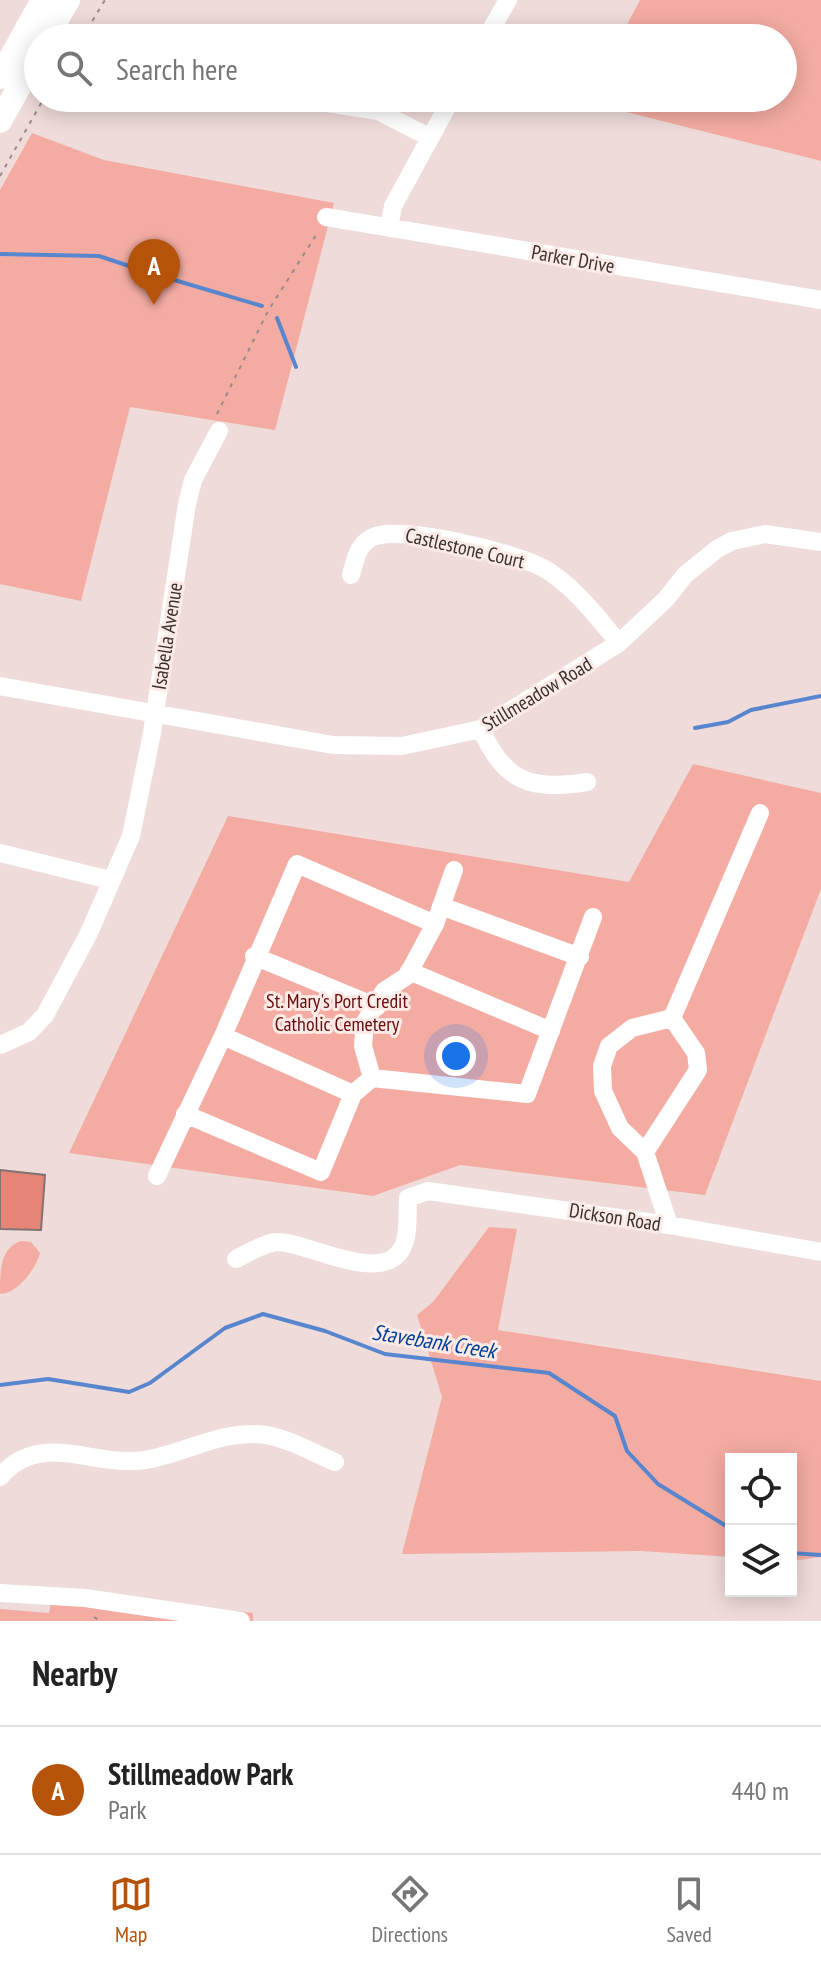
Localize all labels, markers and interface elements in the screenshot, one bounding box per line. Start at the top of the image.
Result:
search box [24,24,797,112]
icon: search [52,46,96,90]
text: Search here [116,49,238,88]
pin: A [128,239,180,305]
street label: Parker Drive [529,239,617,279]
street label: Castlestone Court [403,522,528,574]
street label: Isabella Avenue [146,581,188,691]
street label: Stillmeadow Road [477,651,597,737]
park label: St. Mary's Port Credit Catholic Cemetery [266,988,408,1037]
your location [436,1036,476,1076]
street label: Dickson Road [567,1197,663,1237]
water label: Stavebank Creek [370,1317,500,1365]
map controls [725,1453,797,1597]
button: locate [725,1453,797,1525]
button: layers [725,1525,797,1597]
text: Nearby [32,1651,117,1695]
text: Stillmeadow Park [108,1754,293,1793]
text: A [51,1774,65,1807]
text: 440 m [731,1774,789,1807]
text: Park [108,1793,147,1826]
tab: Map [109,1872,153,1948]
tab: Directions [372,1872,448,1948]
tab: Saved [666,1872,712,1948]

